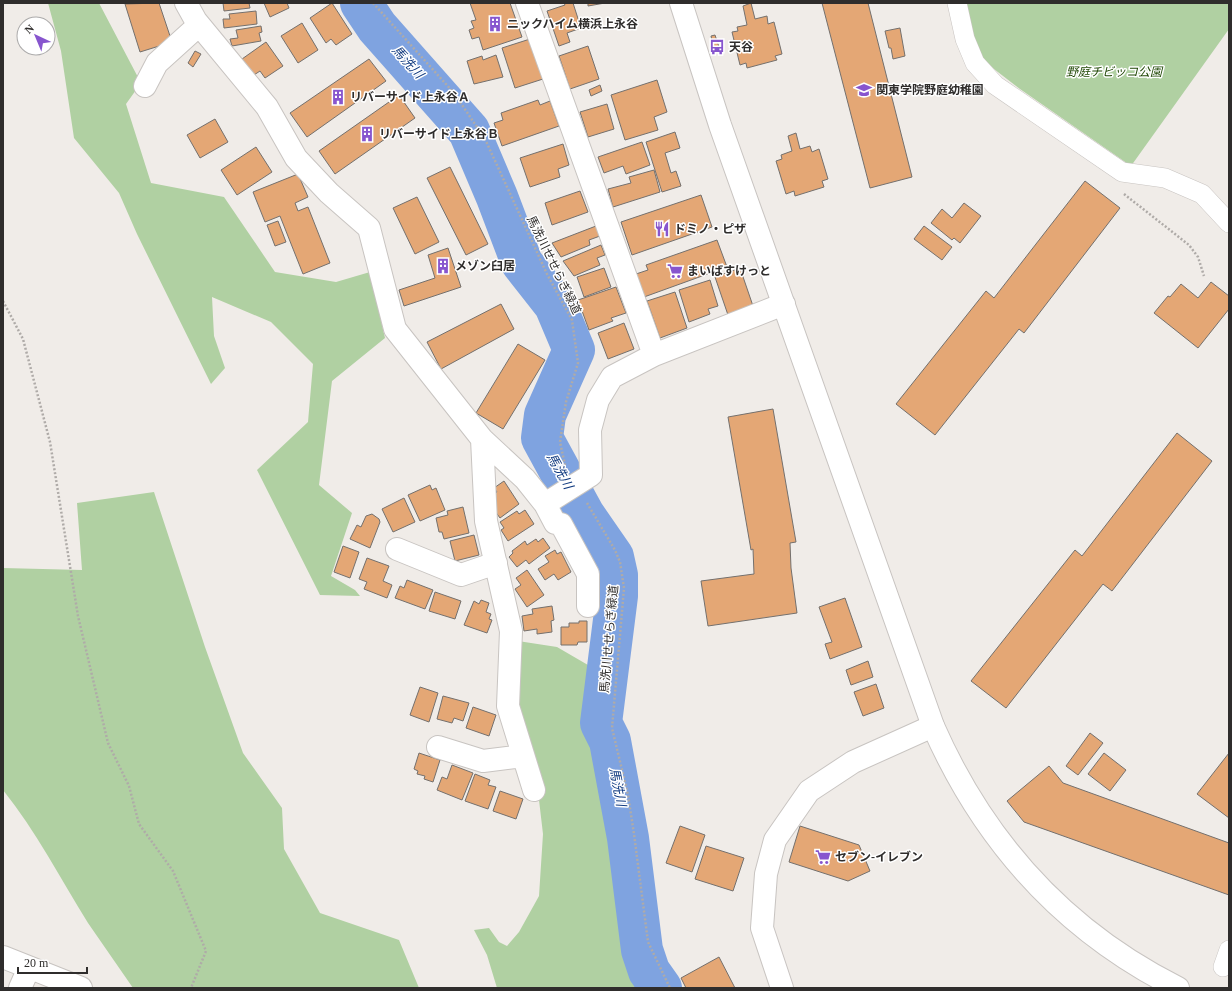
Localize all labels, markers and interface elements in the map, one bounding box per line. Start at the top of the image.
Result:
building icon: ニックハイム横浜上永谷 [486,15,504,33]
north arrow [16,16,56,56]
place label: ニックハイム横浜上永谷 [507,17,638,31]
text: N [22,22,36,36]
bus stop icon: 天谷 [708,38,726,56]
place label: 天谷 [729,40,753,54]
water label: 馬洗川 [389,42,428,83]
park label: 野庭チビッコ公園 [1066,65,1164,79]
school or university icon: 関東学院野庭幼稚園 [855,81,873,99]
place label: 関東学院野庭幼稚園 [876,83,984,97]
building icon: リバーサイド上永谷Ａ [329,88,347,106]
place label: リバーサイド上永谷Ａ [350,90,470,104]
building icon: リバーサイド上永谷Ｂ [358,125,376,143]
place label: リバーサイド上永谷Ｂ [379,127,499,141]
street label: 馬洗川せせらぎ緑道 [524,213,584,317]
restaurant icon: ドミノ・ピザ [653,220,671,238]
place label: ドミノ・ピザ [674,222,746,236]
building icon: メゾン臼居 [434,257,452,275]
place label: メゾン臼居 [455,259,515,273]
supermarket icon: まいばすけっと [666,262,684,280]
place label: まいばすけっと [687,264,771,278]
water label: 馬洗川 [544,450,577,493]
street label: 馬洗川せせらぎ緑道 [597,585,621,693]
water label: 馬洗川 [607,766,629,810]
supermarket icon: セブン-イレブン [814,848,832,866]
place label: セブン-イレブン [835,850,923,864]
scale bar [18,949,87,975]
text: 20 m [24,956,49,970]

